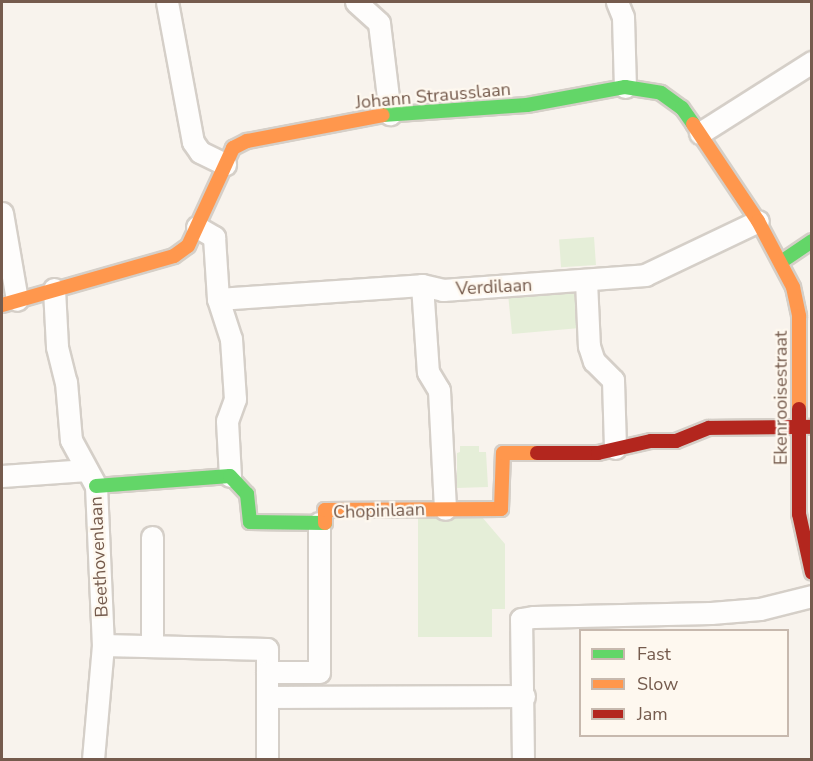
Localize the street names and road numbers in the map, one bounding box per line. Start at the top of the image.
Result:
street label: Johann Strausslaan [354,78,512,114]
street label: Verdilaan [455,274,533,300]
street label: Ekenrooisestraat [770,331,792,465]
street label: Beethovenlaan [85,496,113,618]
street label: Chopinlaan [333,499,425,523]

